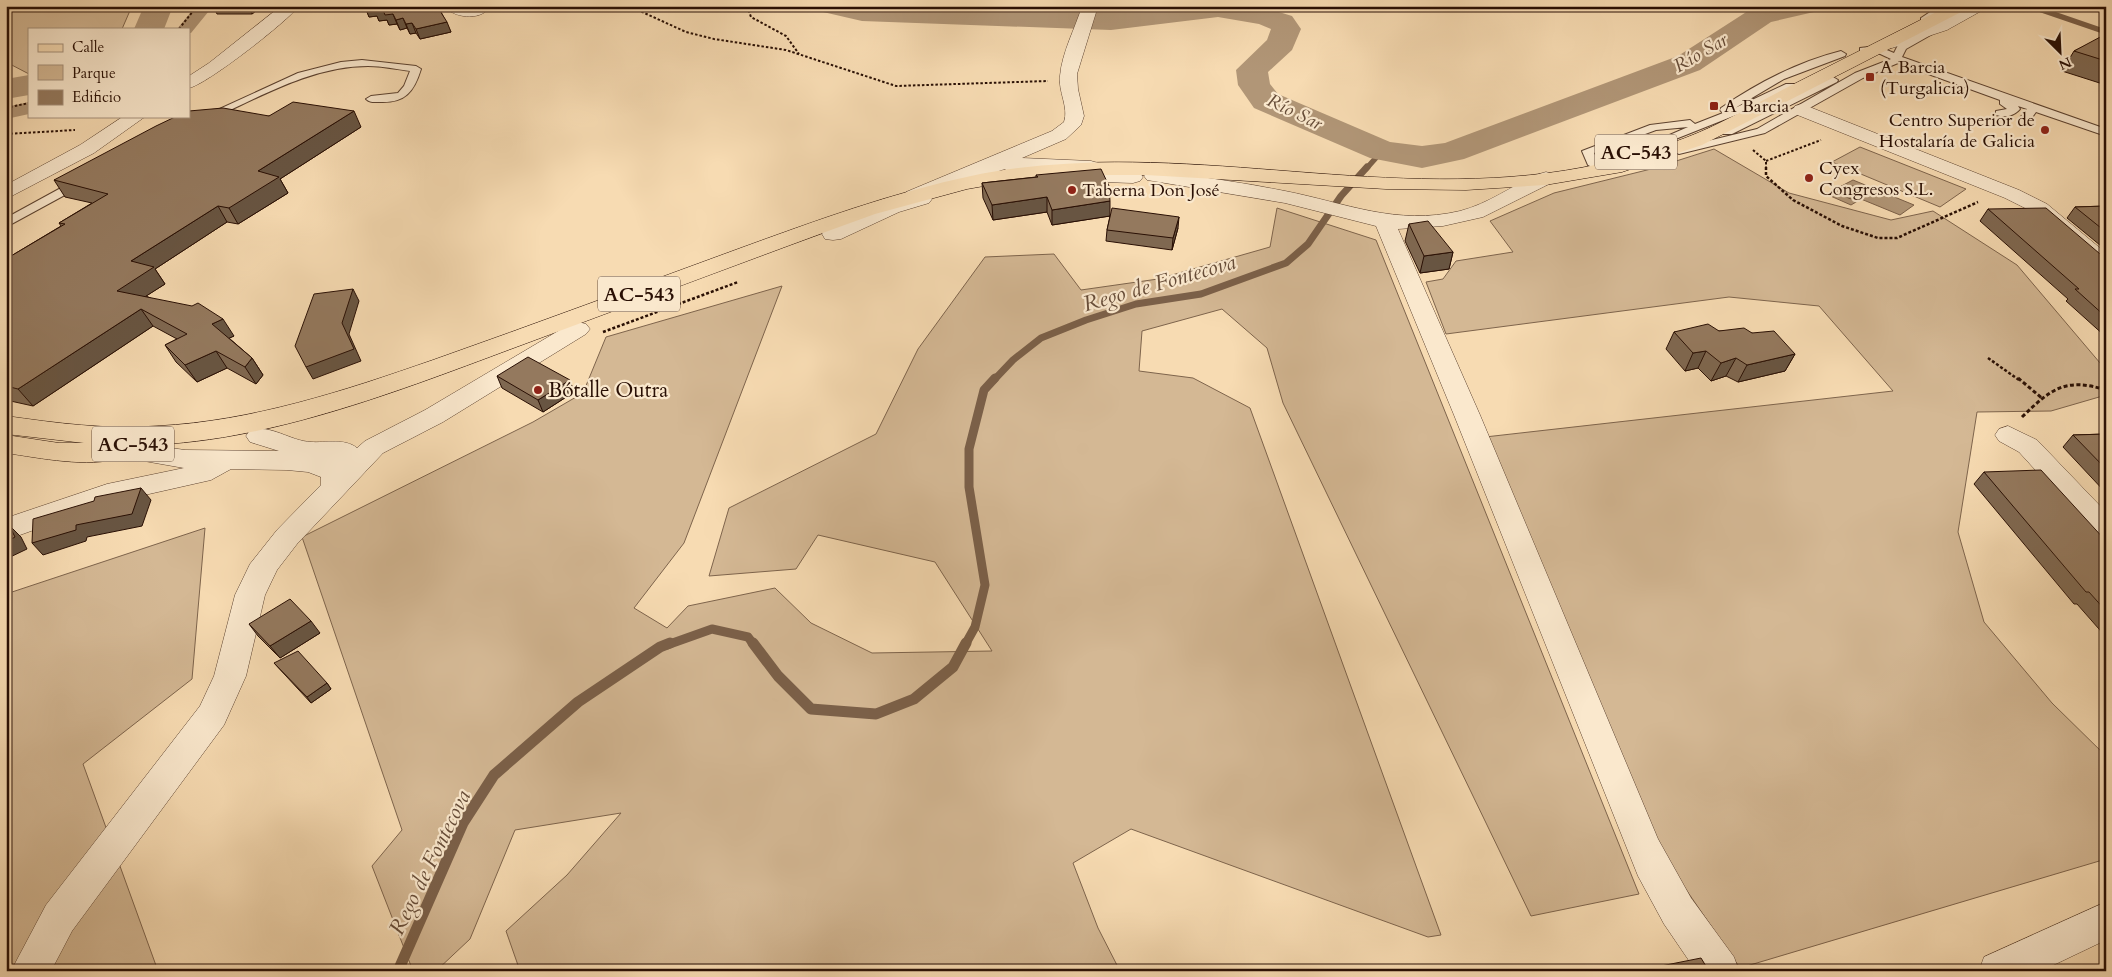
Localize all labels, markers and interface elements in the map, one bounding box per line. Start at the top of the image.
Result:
water label: Río Sar [1669,27,1733,79]
legend [28,28,190,118]
north arrow [2034,28,2084,78]
text: Calle [72,37,105,57]
text: N [2056,52,2075,75]
place label: A Barcia (Turgalicia) [1880,55,1970,101]
text: Parque [72,63,116,83]
marker: A Barcia (Turgalicia) [1864,71,1876,83]
text: Edificio [72,87,121,107]
water label: Río Sar [1263,87,1327,137]
place label: A Barcia [1724,94,1789,119]
marker: A Barcia [1708,100,1720,112]
place label: Centro Superior de Hostalaría de Galicia [1879,108,2035,154]
marker: Centro Superior de Hostalaría de Galicia [2039,124,2051,136]
road number: AC-543 [1595,134,1677,170]
place label: Cyex Congresos S.L. [1819,156,1933,202]
marker: Cyex Congresos S.L. [1803,172,1815,184]
place label: Taberna Don José [1082,178,1220,203]
marker: Taberna Don José [1066,184,1078,196]
water label: Rego de Fontecova [1079,247,1239,319]
road number: AC-543 [598,276,680,312]
place label: Bótalle Outra [548,376,668,405]
marker: Bótalle Outra [532,384,544,396]
road number: AC-543 [92,426,174,462]
water label: Rego de Fontecova [382,785,478,940]

